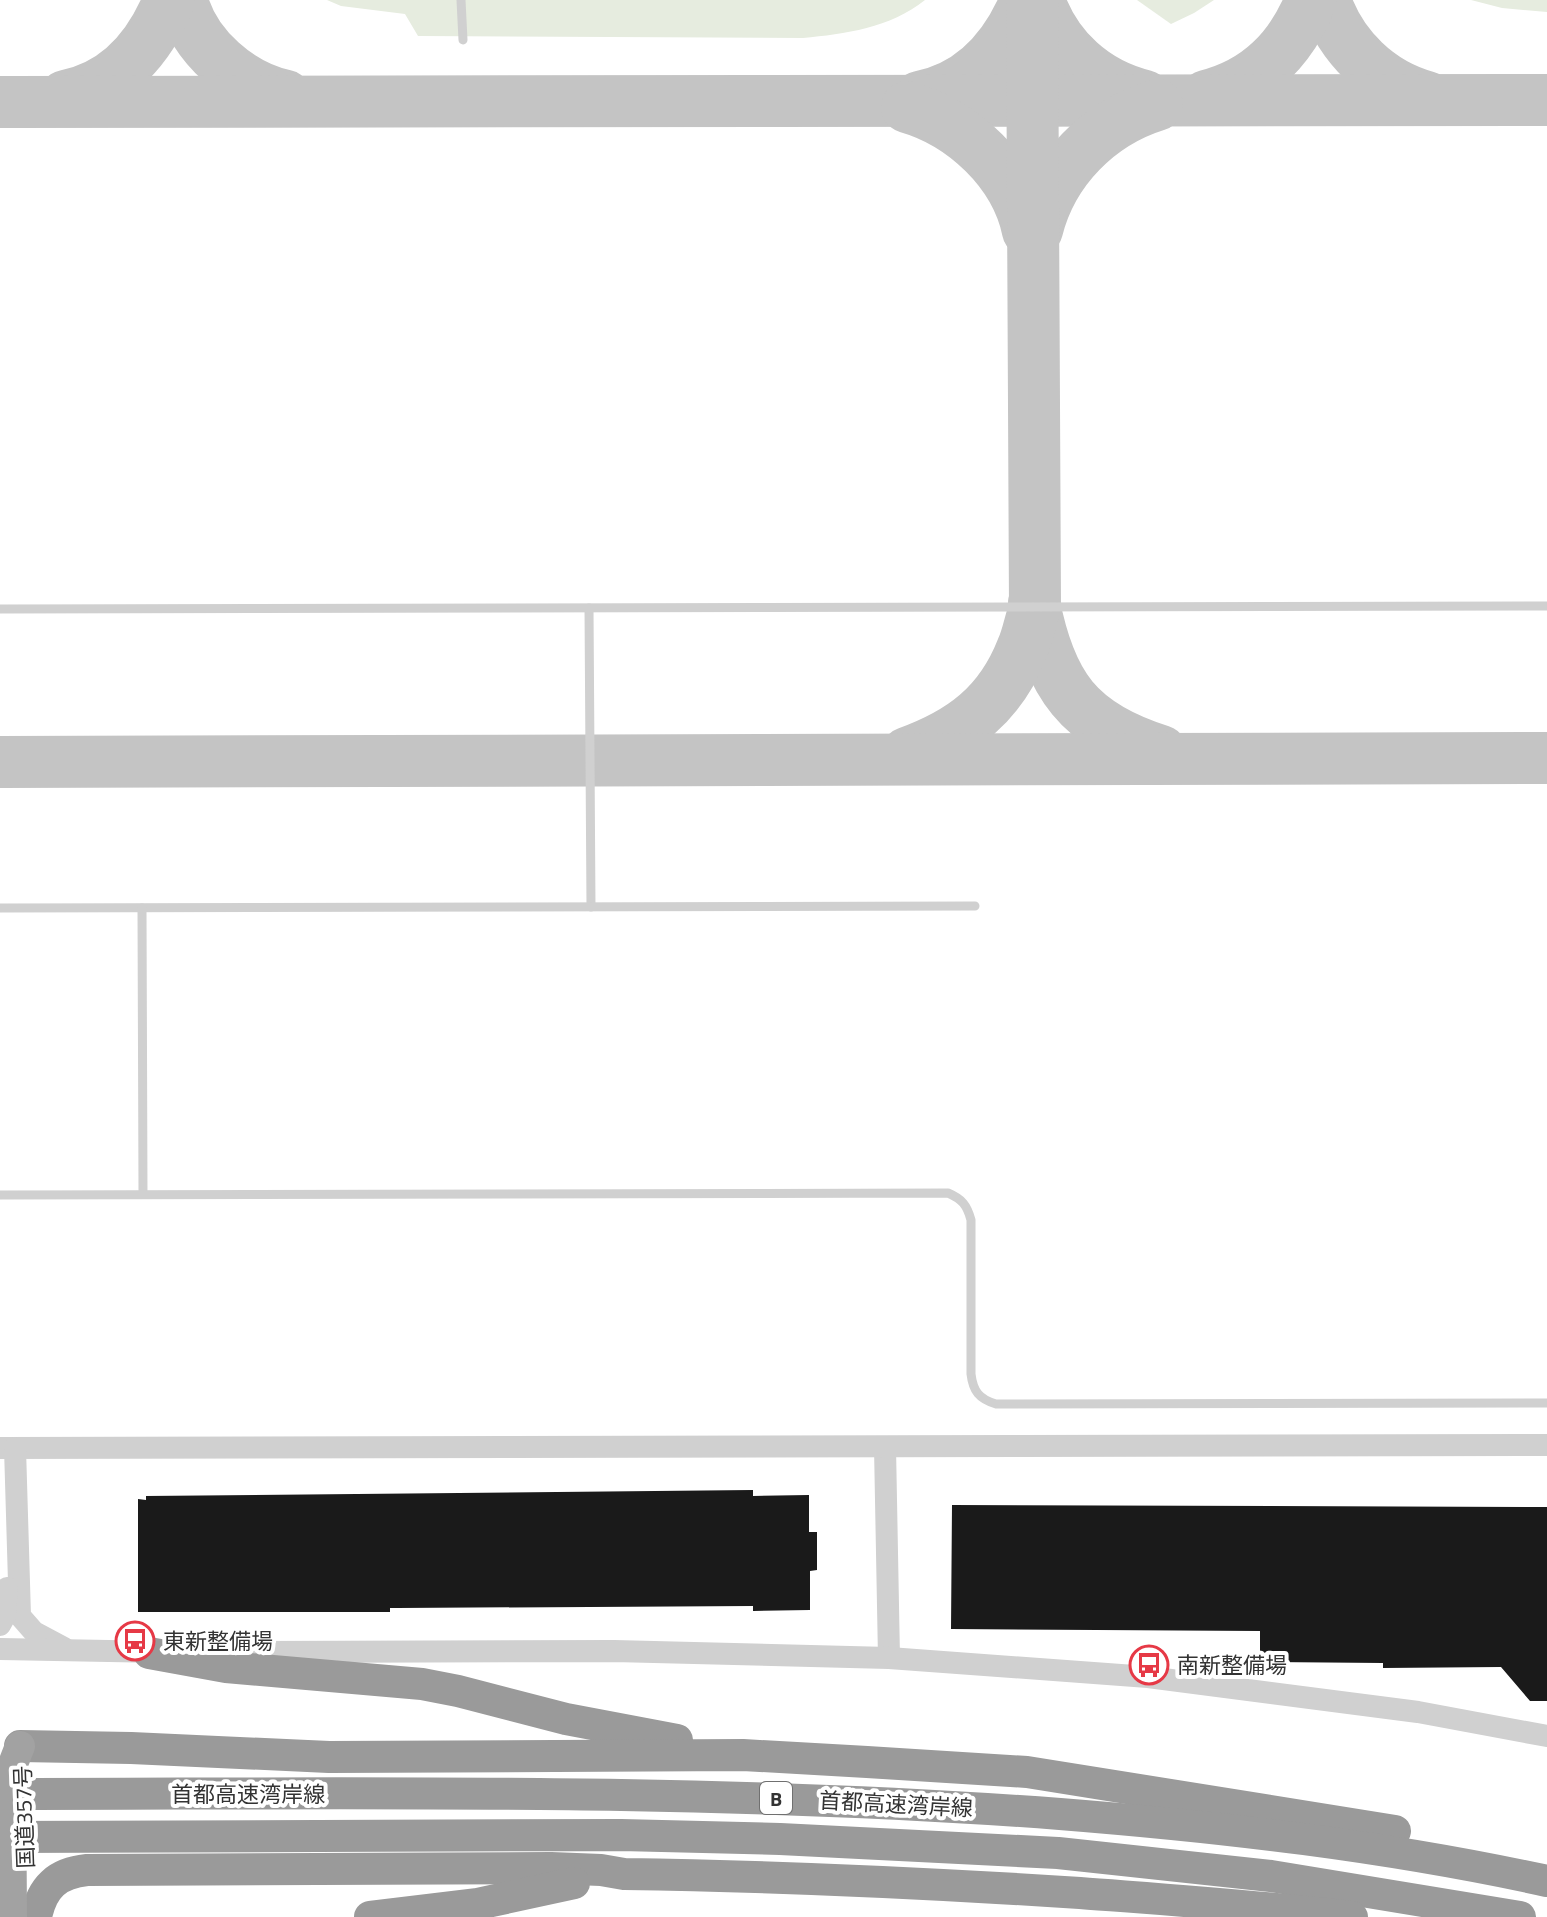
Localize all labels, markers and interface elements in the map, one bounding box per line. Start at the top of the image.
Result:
bus stop icon: 東新整備場 [114,1620,156,1662]
place label: 東新整備場 [163,1624,273,1658]
bus stop icon: 南新整備場 [1128,1644,1170,1686]
place label: 南新整備場 [1177,1648,1287,1682]
street label: 国道357号 [5,1765,43,1869]
street label: 首都高速湾岸線 [171,1777,325,1811]
road number: B [760,1782,792,1814]
street label: 首都高速湾岸線 [818,1783,974,1825]

